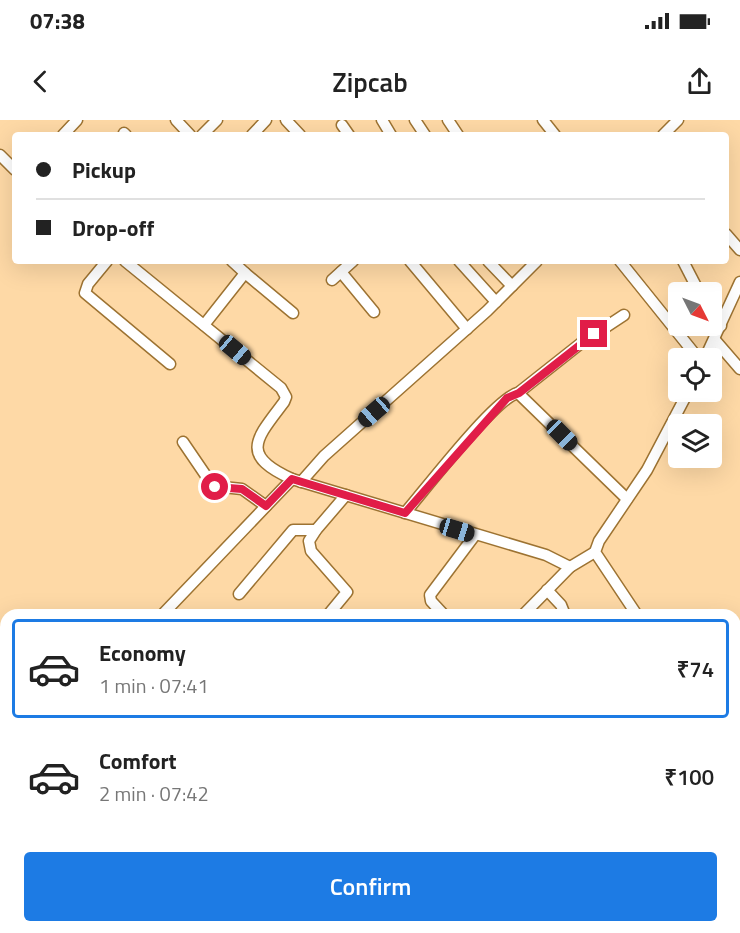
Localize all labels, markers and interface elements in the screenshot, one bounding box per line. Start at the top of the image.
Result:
text: 07:38 [30,4,85,38]
text: Zipcab [332,61,408,102]
icon: back [24,65,57,98]
icon: share [683,65,716,98]
text: Pickup [72,153,136,187]
text: Drop-off [72,211,154,245]
north arrow [668,282,722,336]
map controls [668,282,722,468]
route end [580,320,607,347]
car [215,332,255,368]
button: locate [668,348,722,402]
car [355,393,393,431]
button: layers [668,414,722,468]
car [543,416,581,454]
route start [201,473,228,500]
car [437,516,477,544]
text: Economy [99,636,186,670]
icon: car [27,642,81,696]
text: ₹74 [677,652,714,686]
text: 1 min · 07:41 [99,670,209,701]
text: Comfort [99,744,177,778]
icon: car [27,750,81,804]
text: ₹100 [664,760,714,794]
text: 2 min · 07:42 [99,778,209,809]
button: Confirm [24,852,717,921]

